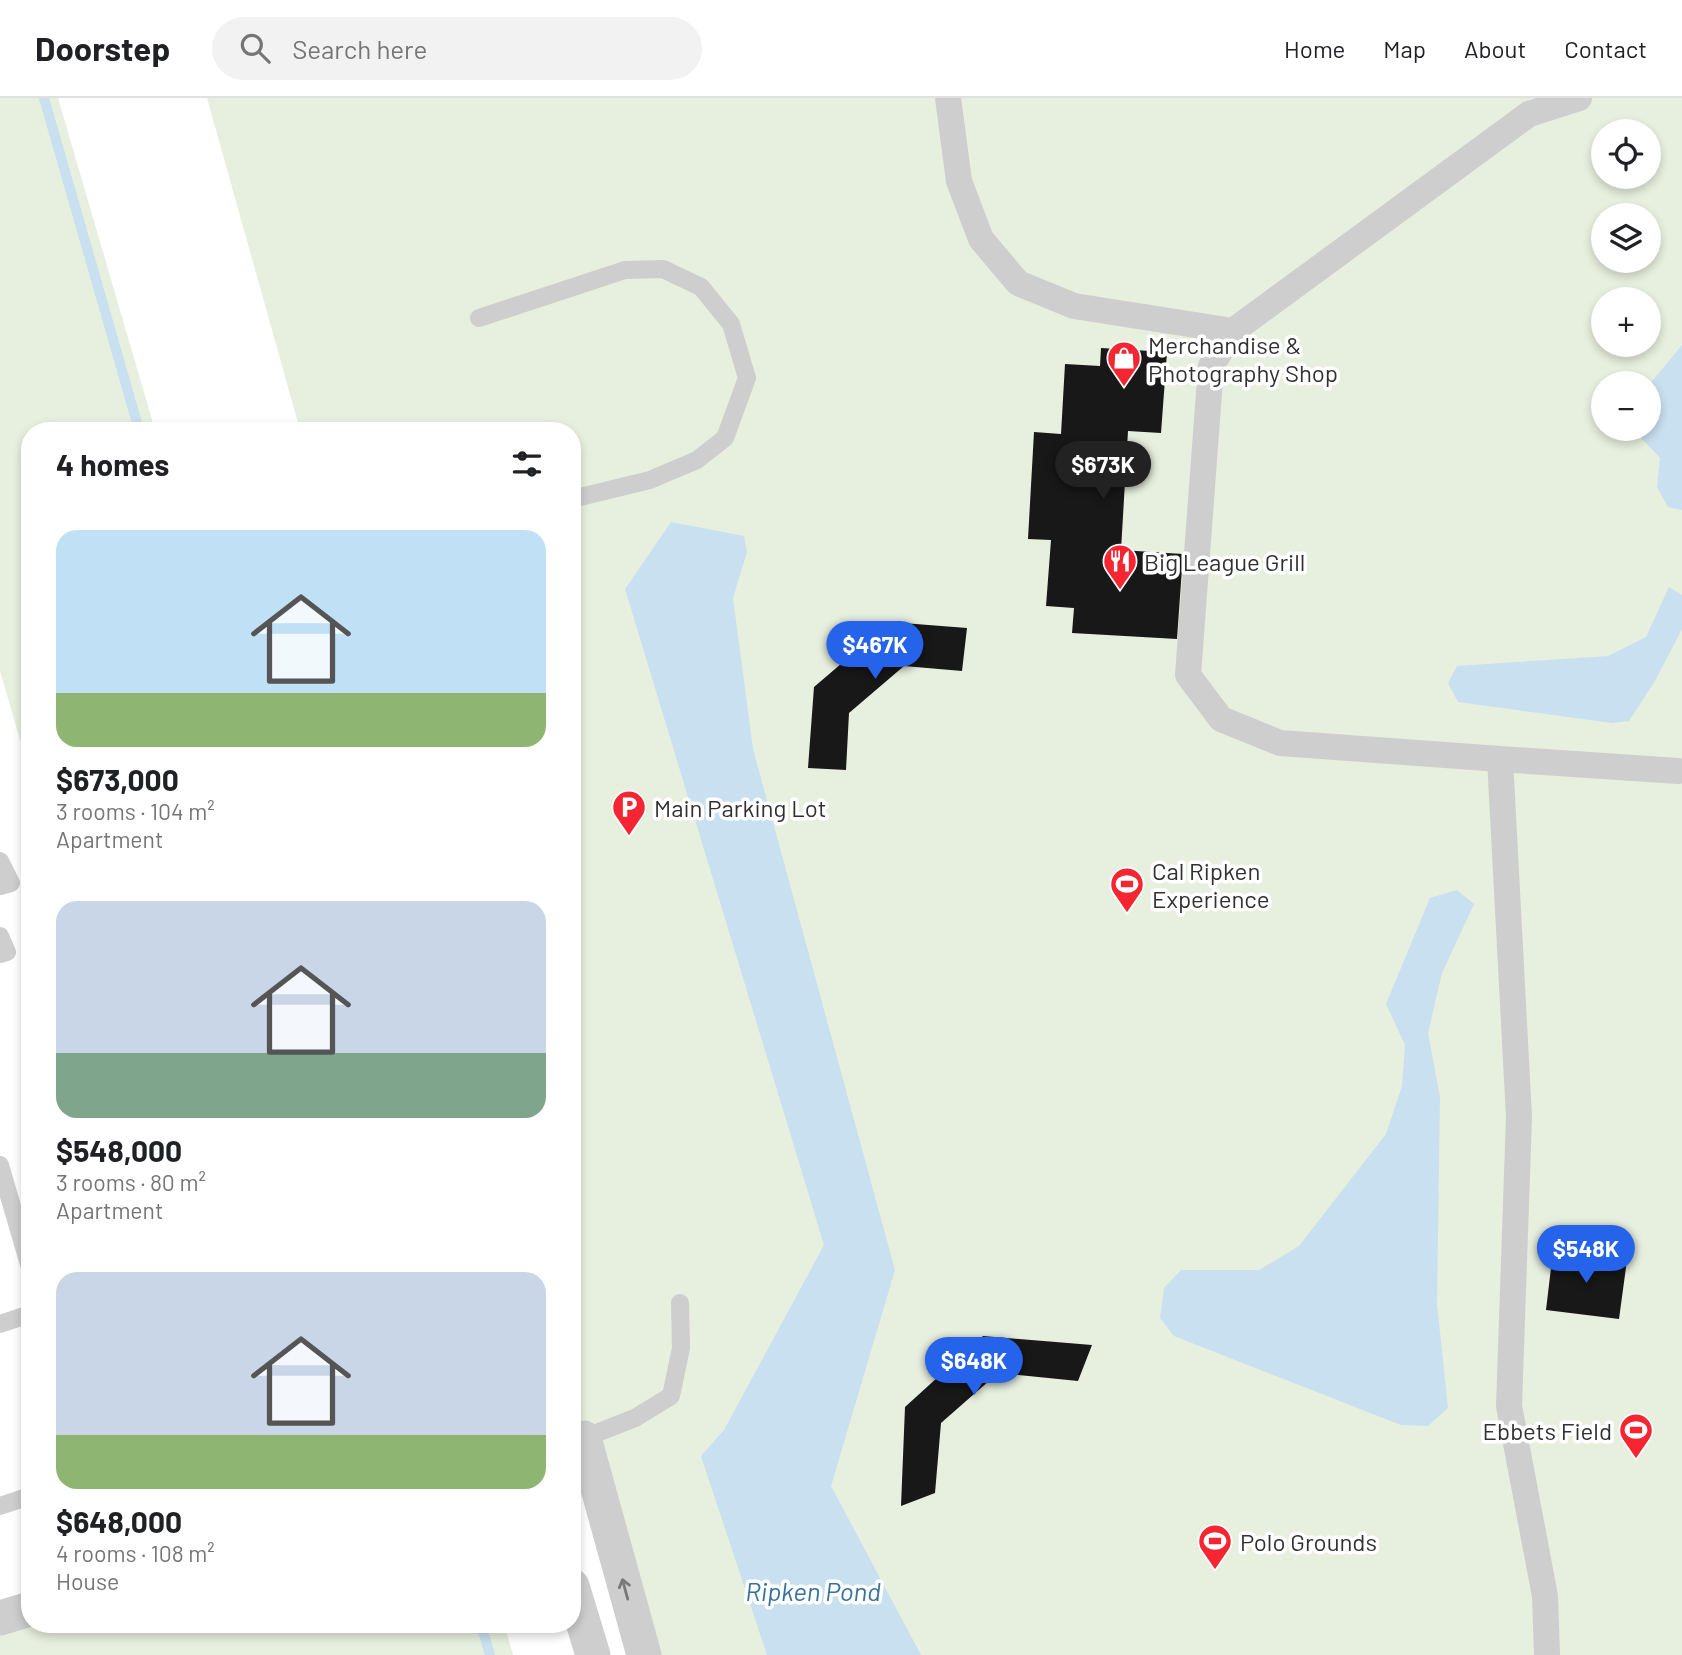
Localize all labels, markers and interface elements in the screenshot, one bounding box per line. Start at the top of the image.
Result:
search box [212,17,702,80]
text: Doorstep [35,28,170,68]
icon: search [236,29,274,67]
text: Search here [292,33,427,64]
text: Home [1284,34,1345,63]
text: Map [1383,34,1426,63]
text: About [1464,34,1526,63]
text: Contact [1564,34,1647,63]
map controls [1591,119,1661,441]
button: locate [1591,119,1661,189]
button: layers [1591,203,1661,273]
button: + [1591,287,1661,357]
place label: Merchandise & Photography Shop [1148,330,1338,387]
shop icon: Merchandise & Photography Shop [1105,339,1143,388]
button: − [1591,371,1661,441]
pin: $673K [1054,442,1152,501]
icon: filters [508,445,546,483]
text: 4 homes [56,446,169,482]
text: $673K [1071,450,1135,478]
restaurant icon: Big League Grill [1101,542,1139,591]
place label: Big League Grill [1144,547,1305,576]
icon: home [238,576,364,702]
pin: $467K [826,622,924,681]
text: $467K [842,630,908,658]
text: $673,000 [56,761,179,797]
parking icon: Main Parking Lot [610,788,648,837]
place label: Main Parking Lot [654,793,826,822]
text: 3 rooms · 104 m² [56,797,215,825]
text: Apartment [56,825,163,853]
place label: Cal Ripken Experience [1152,856,1269,913]
sports icon: Cal Ripken Experience [1108,865,1146,914]
icon: home [238,947,364,1073]
text: $548,000 [56,1132,182,1168]
text: 3 rooms · 80 m² [56,1168,206,1196]
text: Apartment [56,1196,163,1224]
pin: $548K [1537,1226,1635,1285]
text: $548K [1553,1234,1619,1262]
icon: home [238,1318,364,1444]
pin: $648K [925,1338,1023,1397]
text: $648K [941,1346,1007,1374]
sports icon: Ebbets Field [1617,1411,1655,1460]
place label: Ebbets Field [1483,1416,1612,1445]
text: $648,000 [56,1503,182,1539]
sports icon: Polo Grounds [1196,1522,1234,1571]
place label: Polo Grounds [1240,1527,1377,1556]
text: 4 rooms · 108 m² [56,1539,215,1567]
text: House [56,1567,119,1595]
water label: Ripken Pond [745,1575,881,1606]
one-way arrow [618,1578,631,1600]

